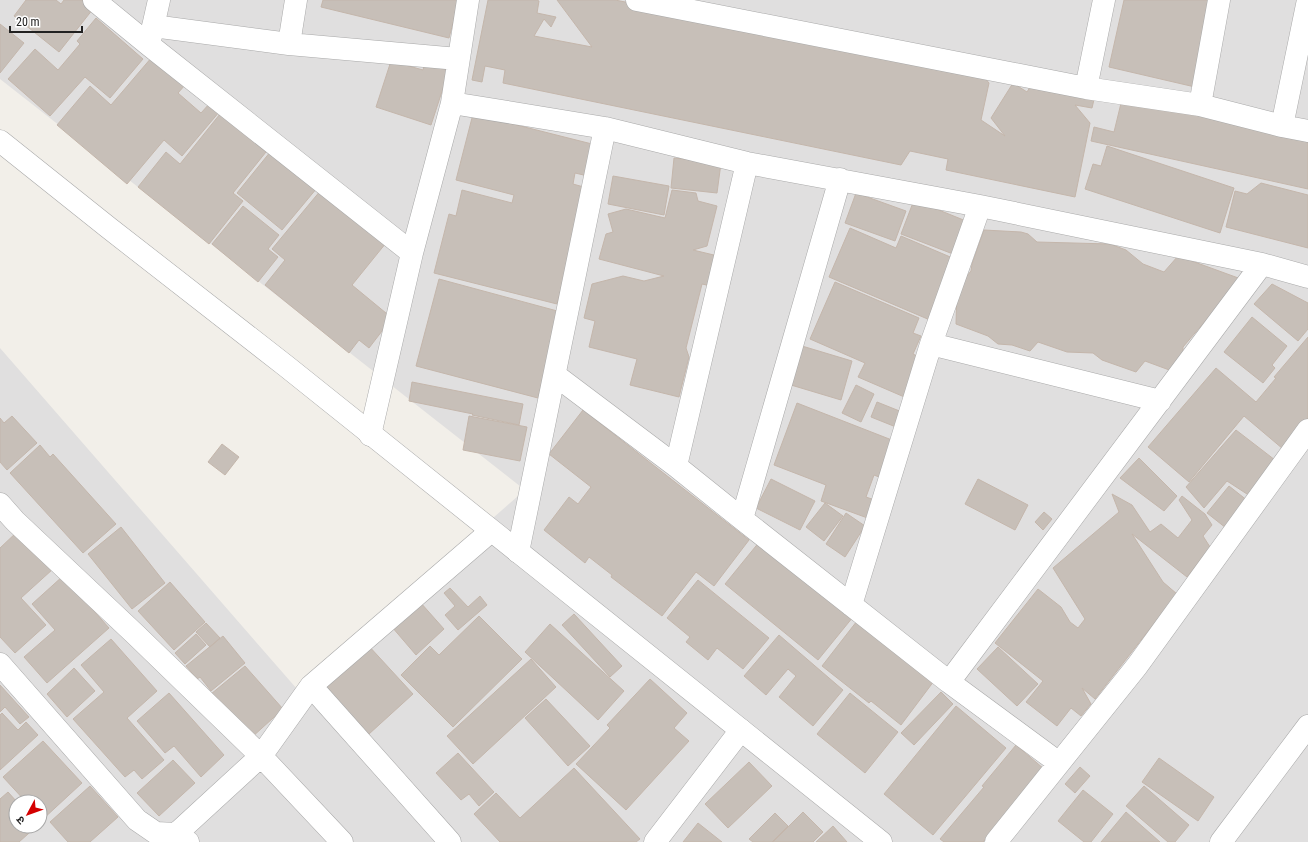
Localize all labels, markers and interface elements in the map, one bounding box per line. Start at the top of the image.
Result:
scale bar [10,8,82,34]
text: 20 m [16,15,40,29]
north arrow [8,794,48,834]
text: उ [13,813,28,827]

